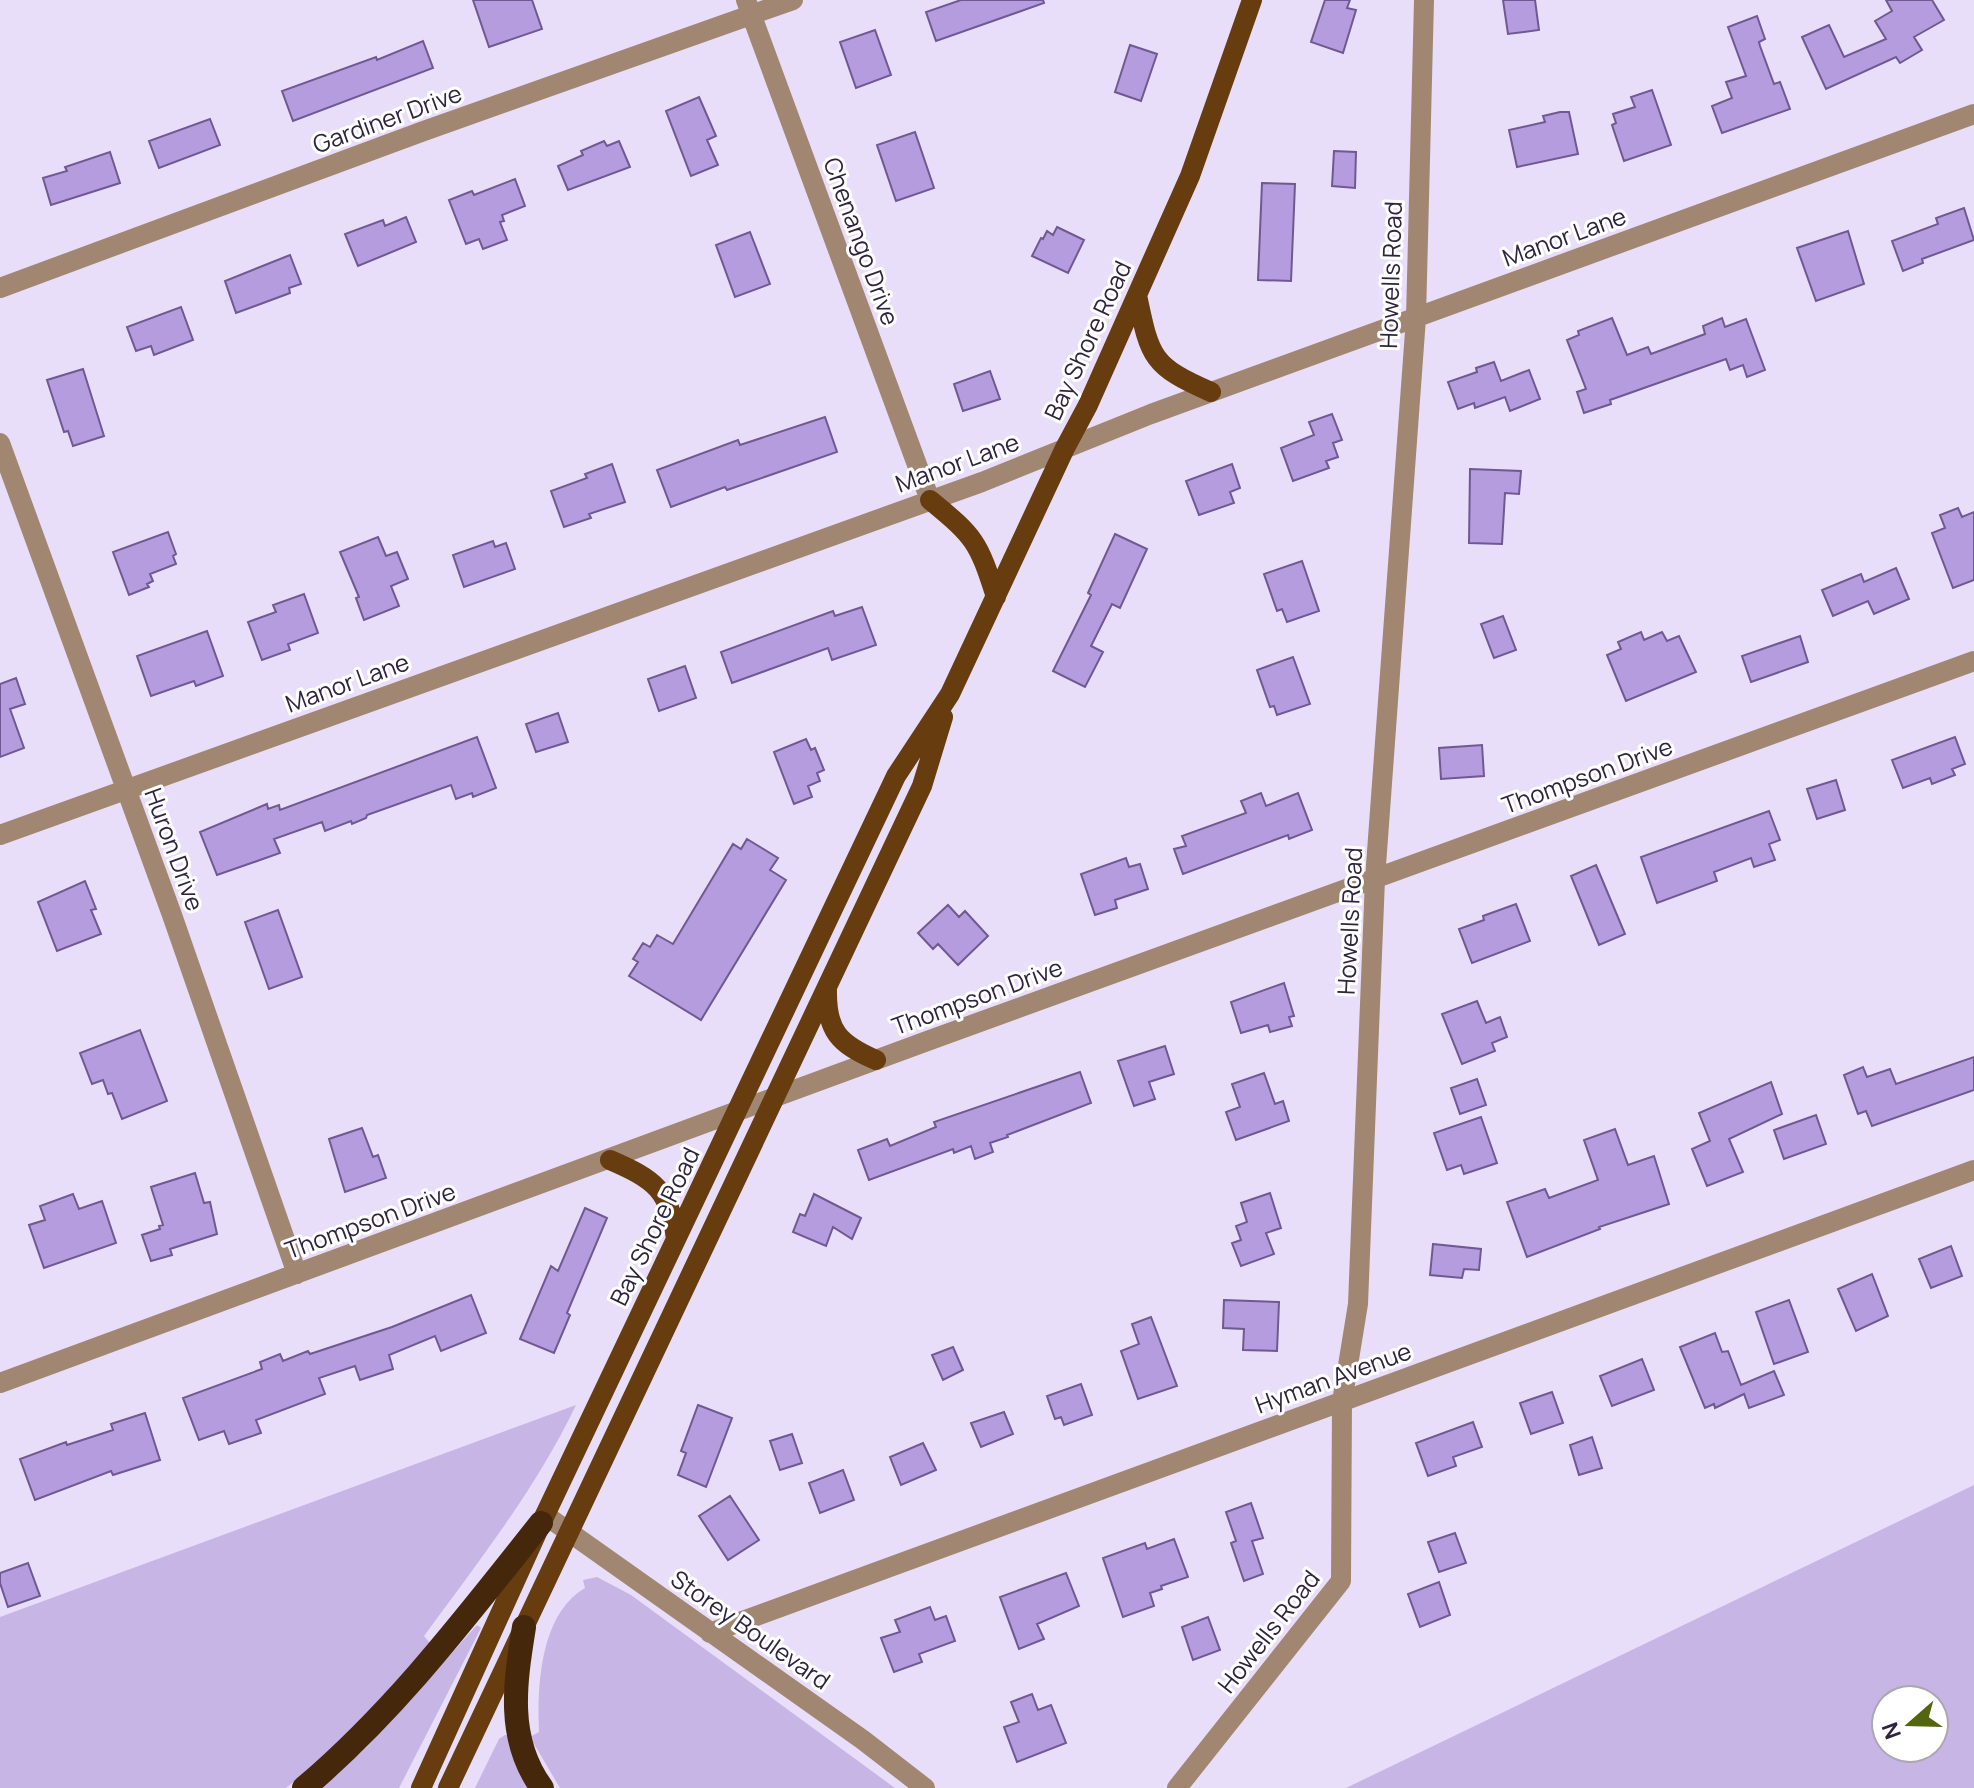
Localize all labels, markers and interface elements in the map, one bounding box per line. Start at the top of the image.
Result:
street label: Gardiner Drive [308,76,466,160]
street label: Chenango Drive [816,153,908,329]
street label: Manor Lane [1498,198,1630,274]
street label: Howells Road [1371,201,1409,349]
street label: Bay Shore Road [1036,255,1138,425]
street label: Manor Lane [891,424,1023,500]
street label: Manor Lane [281,644,413,720]
street label: Thompson Drive [1497,729,1677,821]
street label: Huron Drive [138,783,212,915]
street label: Howells Road [1329,846,1369,996]
street label: Thompson Drive [887,950,1067,1042]
street label: Bay Shore Road [601,1141,707,1311]
street label: Thompson Drive [280,1174,460,1266]
street label: Hyman Avenue [1250,1333,1416,1421]
street label: Storey Boulevard [665,1562,837,1696]
street label: Howells Road [1210,1563,1326,1699]
north arrow [1870,1684,1950,1764]
text: N [1874,1718,1908,1743]

